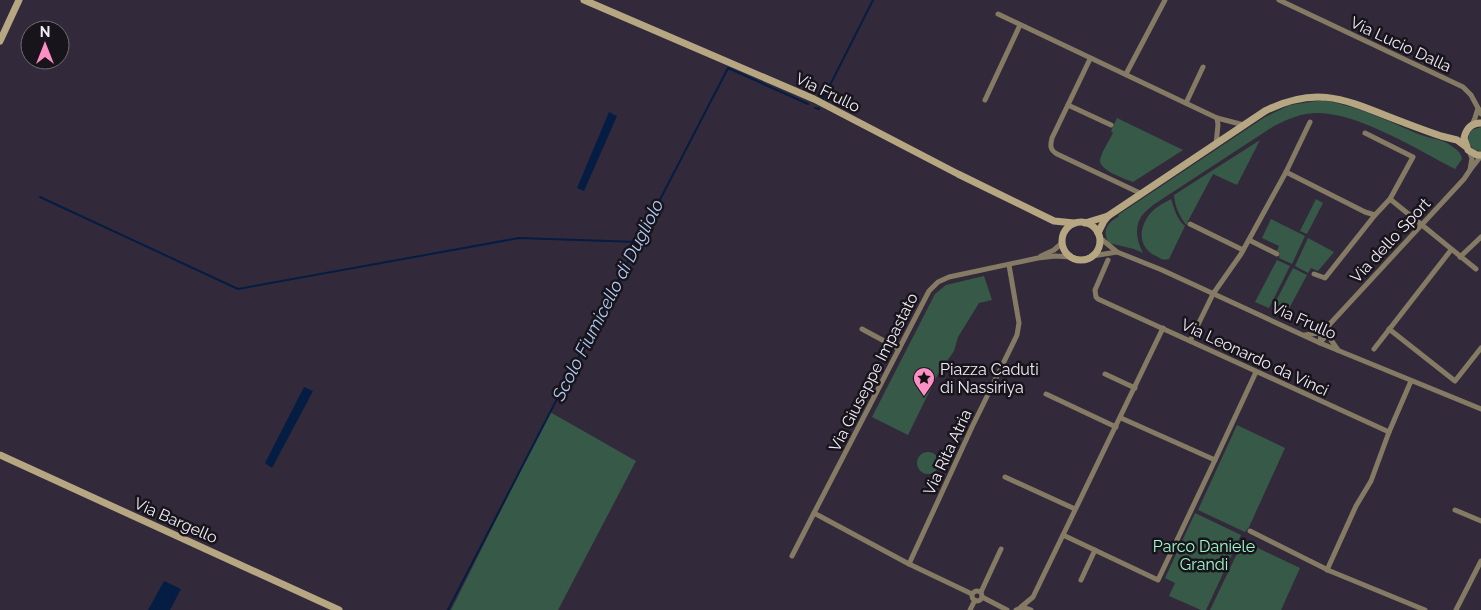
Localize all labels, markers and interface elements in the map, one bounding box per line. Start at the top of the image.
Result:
street label: Via Lucio Dalla [1347,13,1454,76]
north arrow [20,20,70,70]
text: N [40,24,50,40]
street label: Via Frullo [792,69,863,116]
street label: Via dello Sport [1346,194,1435,287]
water label: Scolo Fiumicello di Dugliolo [547,196,668,405]
street label: Via Giuseppe Impastato [825,290,922,455]
street label: Via Frullo [1268,298,1339,343]
street label: Via Leonardo da Vinci [1178,315,1331,400]
place label: Piazza Caduti di Nassiriya [940,360,1039,397]
place icon: Piazza Caduti di Nassiriya [912,366,936,397]
street label: Via Rita Atria [919,406,976,498]
street label: Via Bargello [131,494,221,547]
park label: Parco Daniele Grandi [1153,537,1255,574]

